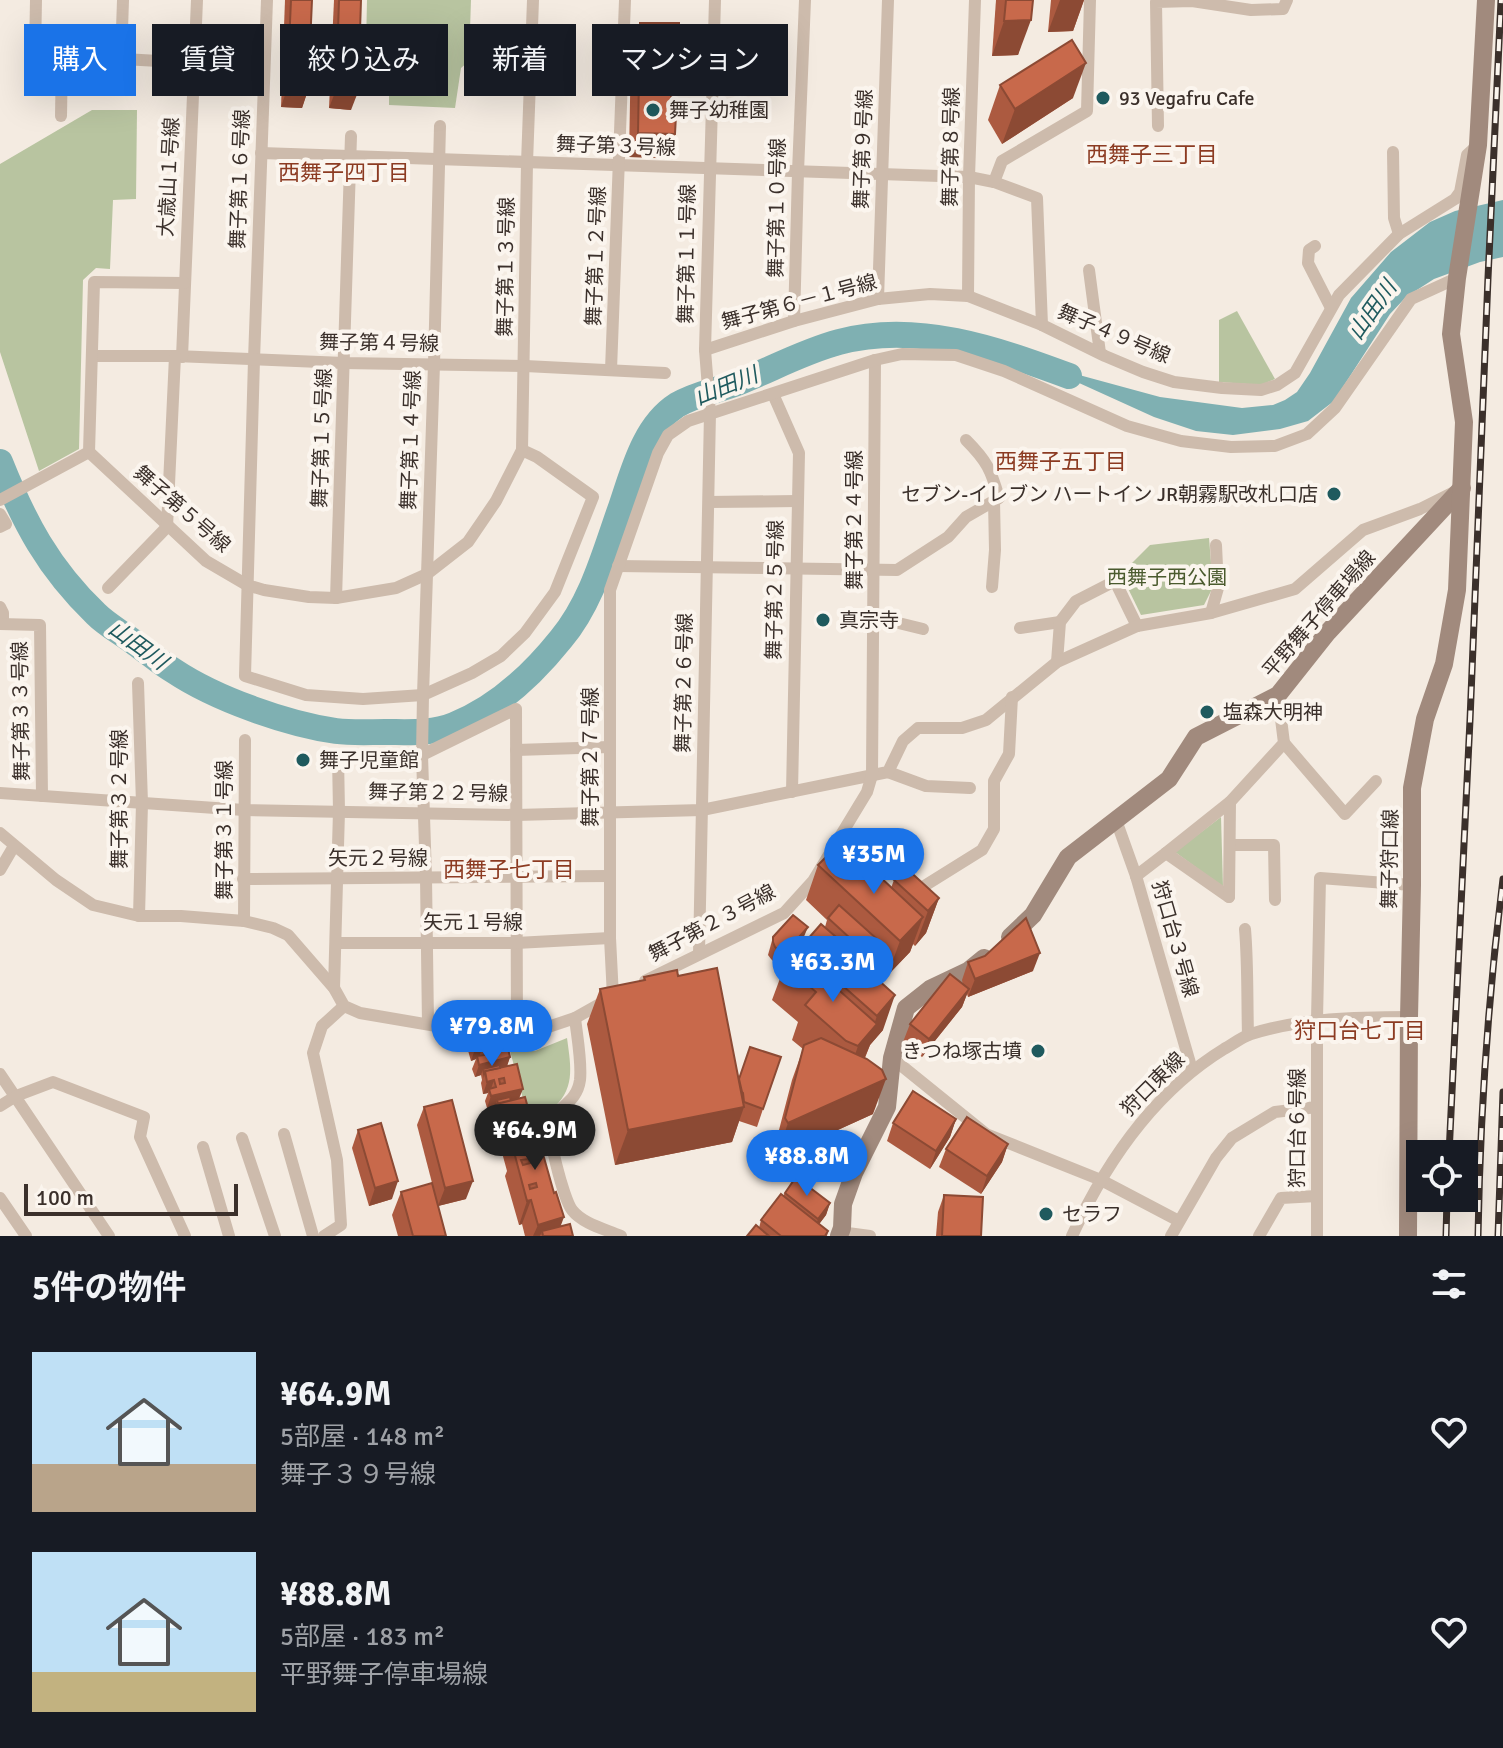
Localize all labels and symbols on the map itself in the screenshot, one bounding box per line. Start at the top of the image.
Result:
place label: 93 Vegafru Cafe [1119,86,1255,111]
street label: 舞子第８号線 [937,87,965,207]
street label: 舞子第９号線 [848,89,878,209]
marker: 93 Vegafru Cafe [1094,89,1112,107]
place label: 舞子幼稚園 [669,98,769,123]
marker: 舞子幼稚園 [644,101,662,119]
street label: 舞子第１６号線 [225,109,255,249]
street label: 大歳山１号線 [153,116,185,238]
street label: 舞子第３号線 [556,131,676,161]
street label: 舞子第１０号線 [763,138,791,278]
district label: 西舞子三丁目 [1086,141,1218,168]
district label: 西舞子四丁目 [278,159,410,186]
street label: 舞子第１１号線 [673,184,701,324]
street label: 舞子第１２号線 [581,186,611,326]
street label: 舞子第１３号線 [492,197,520,337]
street label: 舞子第６－１号線 [718,269,880,335]
water label: 山田川 [1342,274,1403,345]
street label: 舞子４９号線 [1054,299,1174,369]
street label: 舞子第４号線 [319,329,439,357]
water label: 山田川 [690,360,764,411]
street label: 舞子第１５号線 [307,368,337,508]
street label: 舞子第１４号線 [396,370,426,510]
district label: 西舞子五丁目 [995,448,1127,475]
street label: 舞子第２４号線 [842,450,867,590]
street label: 舞子第５号線 [129,460,235,558]
place label: セブン-イレブン ハートイン JR朝霧駅改札口店 [901,482,1318,507]
marker: セブン-イレブン ハートイン JR朝霧駅改札口店 [1325,485,1343,503]
street label: 舞子第２５号線 [761,520,789,660]
street label: 平野舞子停車場線 [1257,545,1381,683]
park label: 西舞子西公園 [1107,565,1227,590]
place label: 真宗寺 [839,608,899,633]
marker: 真宗寺 [814,611,832,629]
street label: 舞子第２６号線 [670,613,698,753]
water label: 山田川 [103,615,174,676]
street label: 舞子第３３号線 [7,641,35,781]
street label: 舞子第２７号線 [578,687,603,827]
place label: 塩森大明神 [1223,700,1323,725]
marker: 塩森大明神 [1198,703,1216,721]
street label: 舞子第３２号線 [107,729,132,869]
place label: 舞子児童館 [319,748,419,773]
marker: 舞子児童館 [294,751,312,769]
street label: 舞子第３１号線 [212,760,237,900]
street label: 舞子第２２号線 [368,779,508,807]
street label: 舞子狩口線 [1377,809,1403,909]
pin: ¥35M [827,828,921,896]
street label: 矢元２号線 [328,846,428,871]
district label: 西舞子七丁目 [443,856,575,883]
street label: 狩口台３号線 [1146,878,1204,1000]
street label: 舞子第２３号線 [644,879,780,967]
street label: 矢元１号線 [423,910,523,935]
pin: ¥63.3M [768,936,898,1004]
pin: ¥79.8M [427,1000,557,1068]
district label: 狩口台七丁目 [1294,1017,1426,1044]
place label: きつね塚古墳 [902,1039,1022,1064]
marker: きつね塚古墳 [1029,1042,1047,1060]
street label: 狩口東線 [1116,1047,1190,1121]
street label: 狩口台６号線 [1285,1068,1310,1188]
pin: ¥64.9M [470,1104,600,1172]
pin: ¥88.8M [742,1130,872,1198]
scale bar [24,1180,238,1216]
place label: セラフ [1062,1202,1122,1227]
marker: セラフ [1037,1205,1055,1223]

